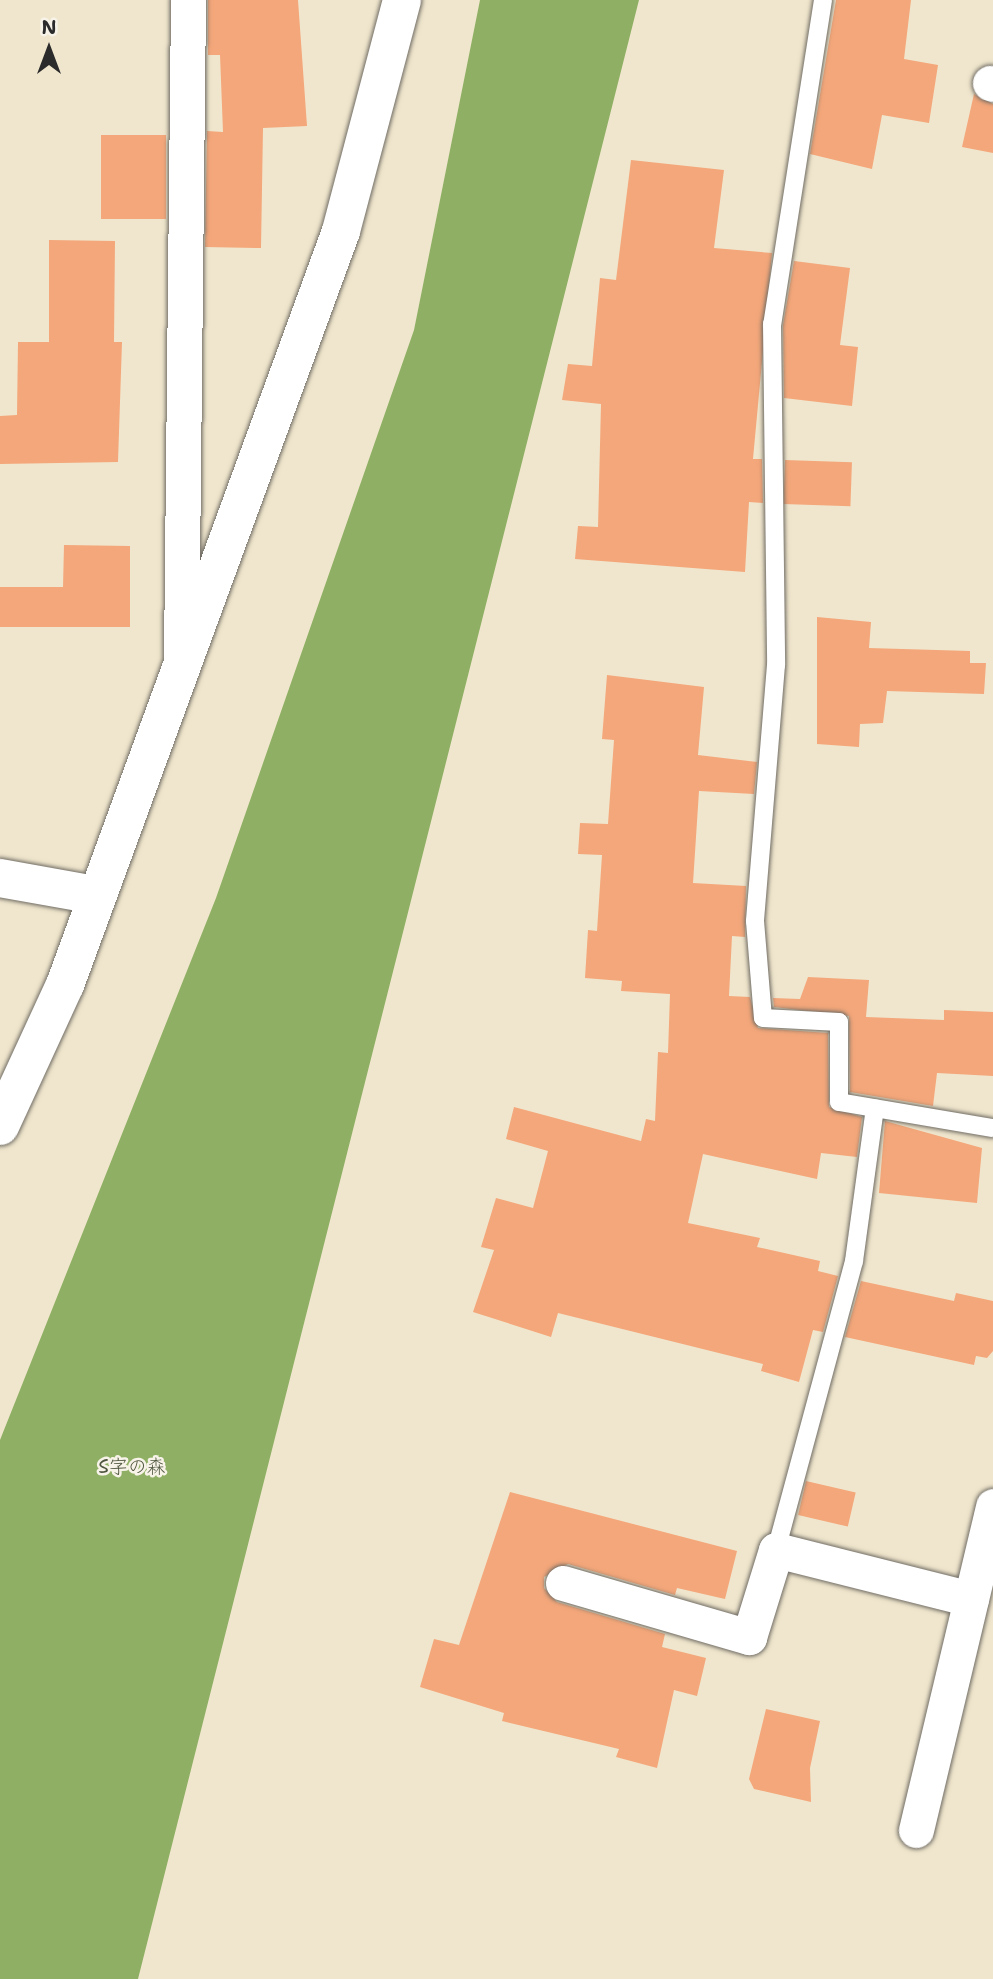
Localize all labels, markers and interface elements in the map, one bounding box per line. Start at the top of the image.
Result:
north arrow [14,14,84,84]
text: N [41,15,57,40]
park label: S字の森 [98,1456,166,1478]

